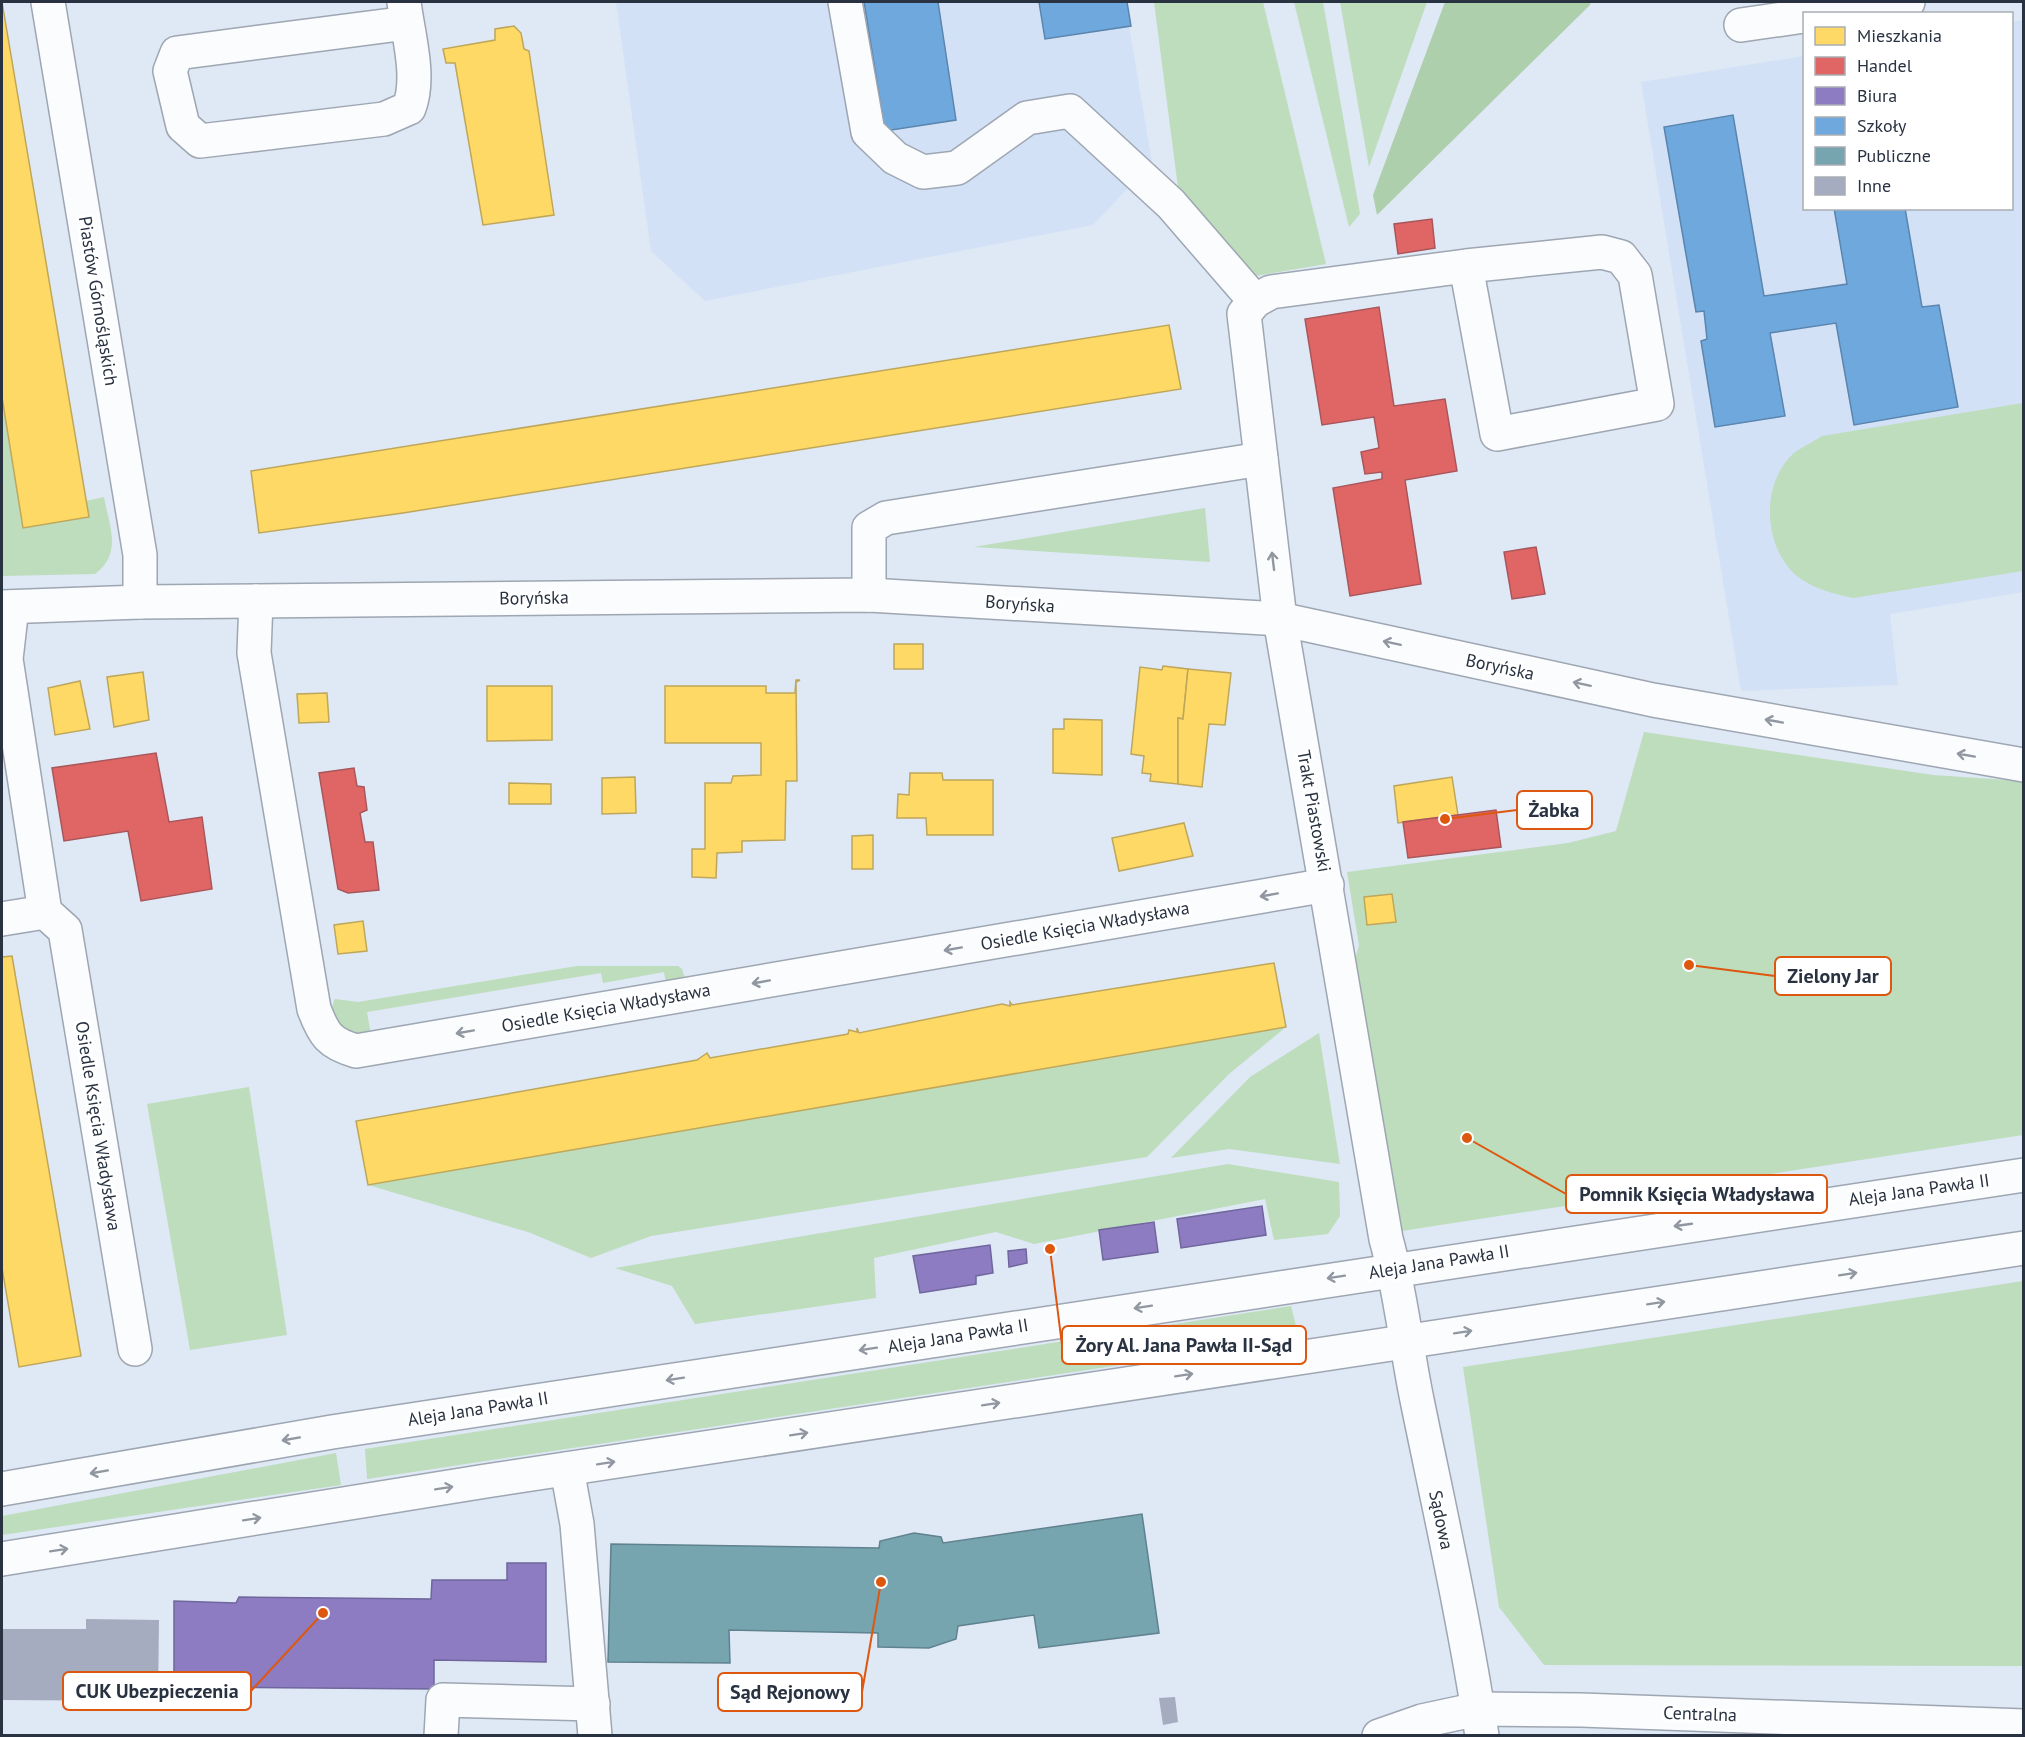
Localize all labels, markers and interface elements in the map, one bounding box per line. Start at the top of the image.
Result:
legend [1803,12,2013,210]
text: Mieszkania [1857,24,1942,47]
text: Handel [1857,54,1913,77]
text: Biura [1857,84,1897,107]
text: Szkoły [1857,114,1907,137]
text: Publiczne [1857,144,1931,167]
text: Inne [1857,174,1891,197]
street label: Piastów Górnośląskich [74,214,123,387]
one-way arrow [1267,551,1278,571]
street label: Boryńska [499,585,569,610]
street label: Boryńska [984,590,1056,617]
one-way arrow [1383,637,1402,648]
street label: Boryńska [1464,648,1537,685]
one-way arrow [1573,678,1592,690]
one-way arrow [1765,715,1784,726]
street label: Trakt Piastowski [1292,748,1337,874]
one-way arrow [1957,749,1976,760]
callout: Żabka [1517,791,1592,829]
text: Żabka [1529,797,1580,823]
one-way arrow [1260,890,1280,901]
street label: Osiedle Księcia Władysława [979,896,1191,955]
one-way arrow [944,944,963,955]
callout: Zielony Jar [1775,957,1891,995]
text: Zielony Jar [1787,963,1879,989]
one-way arrow [751,976,771,987]
street label: Osiedle Księcia Władysława [500,978,712,1037]
street label: Osiedle Księcia Władysława [71,1019,126,1232]
one-way arrow [456,1027,475,1038]
street label: Aleja Jana Pawła II [1847,1168,1991,1211]
callout: Pomnik Księcia Władysława [1566,1175,1827,1213]
text: Pomnik Księcia Władysława [1579,1181,1815,1207]
one-way arrow [1673,1220,1693,1231]
street label: Aleja Jana Pawła II [1367,1239,1511,1284]
one-way arrow [1838,1268,1858,1279]
one-way arrow [1327,1272,1346,1283]
one-way arrow [1645,1298,1665,1309]
one-way arrow [1134,1302,1154,1313]
street label: Aleja Jana Pawła II [886,1313,1030,1358]
callout: Żory Al. Jana Pawła II-Sąd [1062,1326,1306,1364]
one-way arrow [1452,1327,1472,1338]
text: Żory Al. Jana Pawła II-Sąd [1076,1332,1292,1358]
one-way arrow [858,1344,878,1355]
one-way arrow [1174,1369,1193,1380]
one-way arrow [666,1374,685,1385]
street label: Aleja Jana Pawła II [406,1386,550,1431]
one-way arrow [981,1399,1001,1410]
one-way arrow [788,1428,808,1439]
one-way arrow [282,1433,302,1444]
one-way arrow [595,1457,615,1468]
one-way arrow [90,1467,110,1478]
one-way arrow [434,1482,454,1493]
street label: Sądowa [1424,1488,1459,1552]
one-way arrow [241,1513,261,1524]
one-way arrow [49,1544,69,1555]
callout: CUK Ubezpieczenia [63,1672,251,1710]
callout: Sąd Rejonowy [718,1673,862,1711]
text: CUK Ubezpieczenia [75,1678,239,1704]
text: Sąd Rejonowy [730,1679,850,1705]
street label: Centralna [1663,1701,1737,1726]

